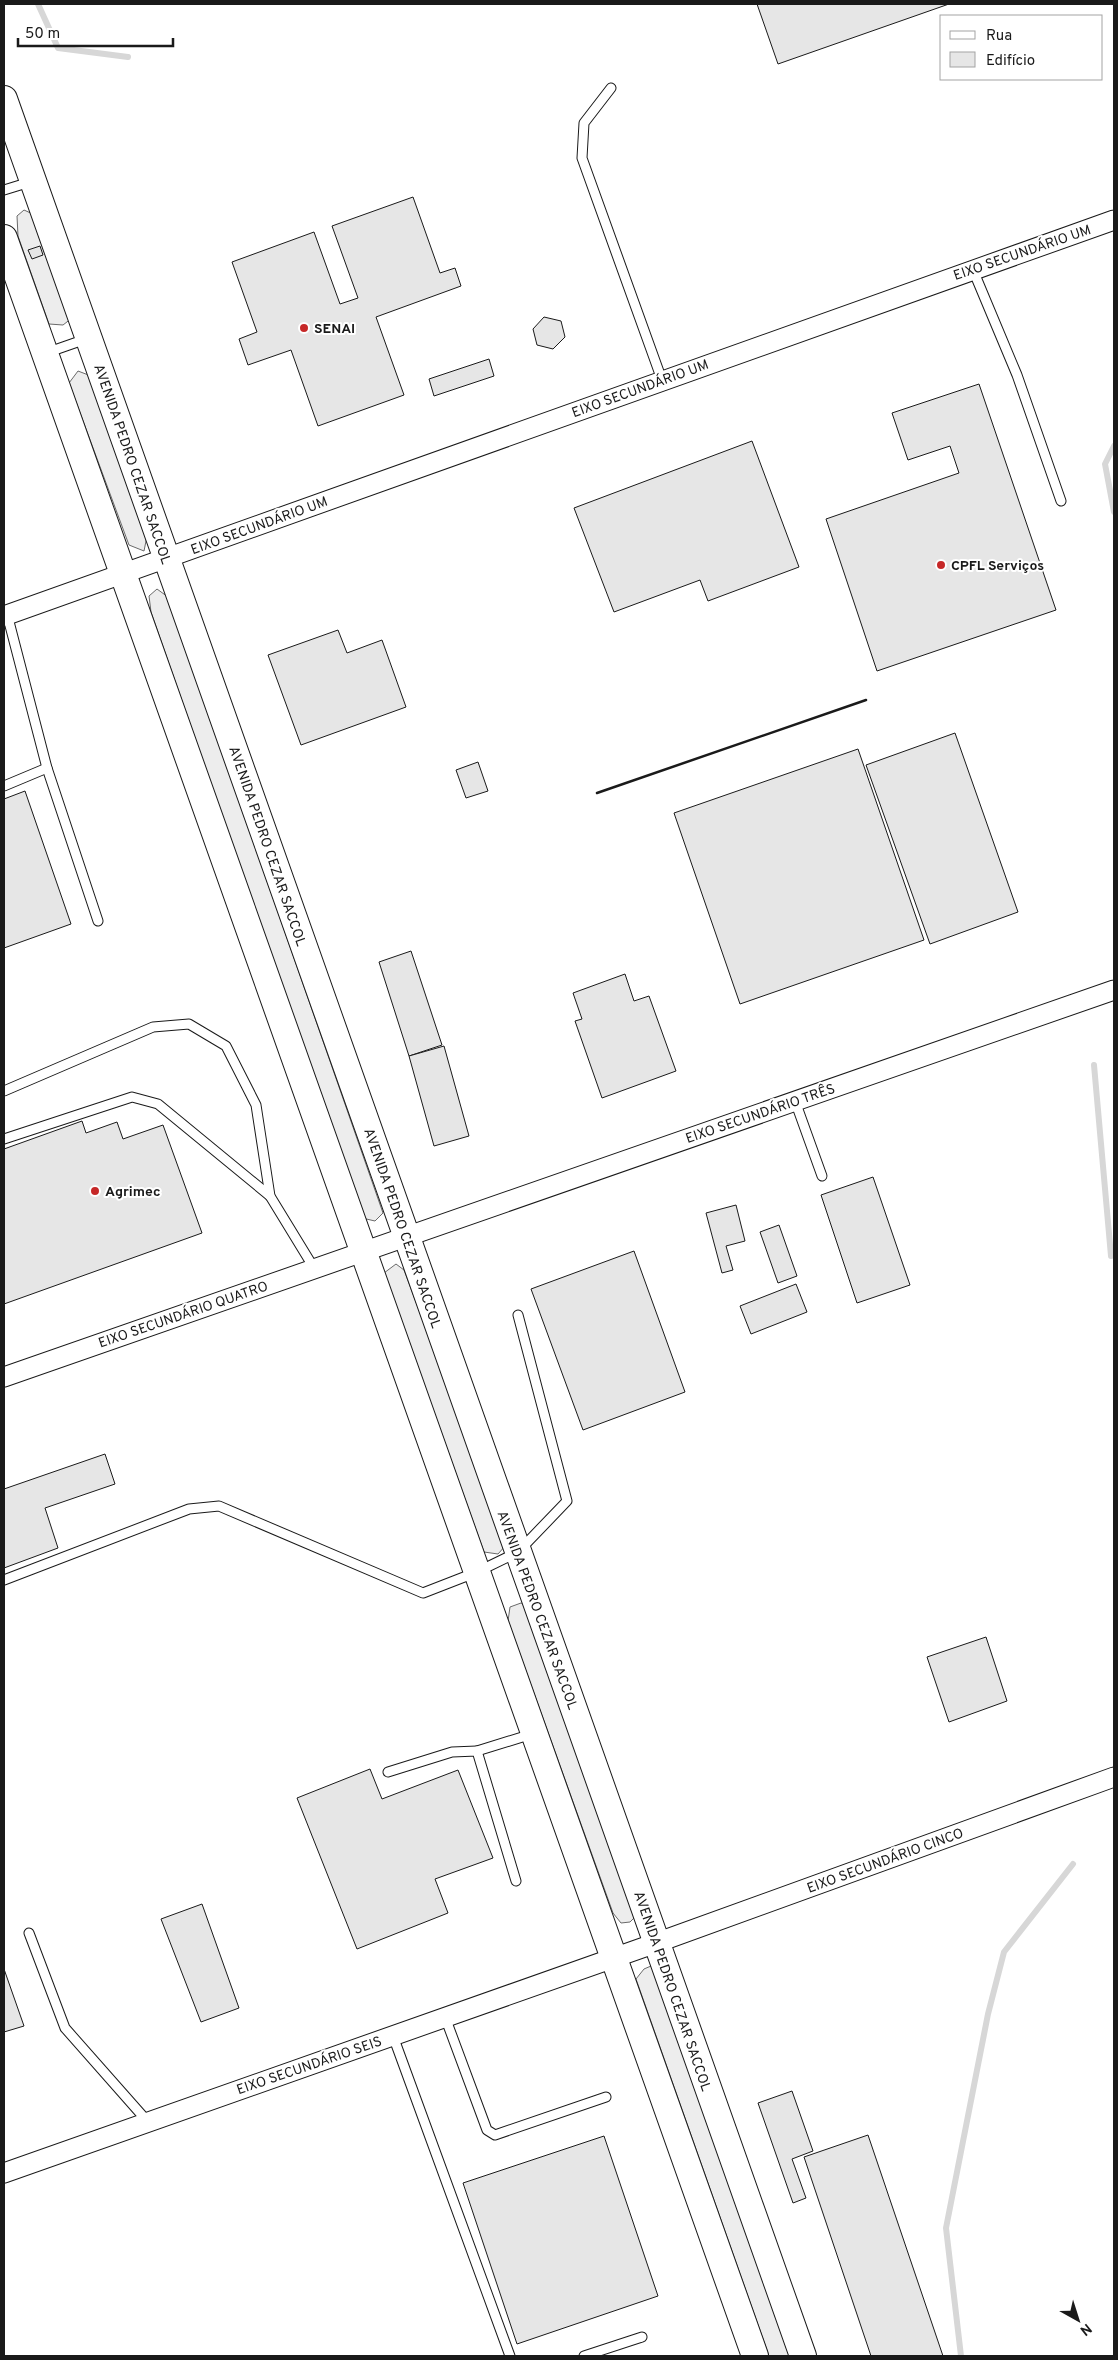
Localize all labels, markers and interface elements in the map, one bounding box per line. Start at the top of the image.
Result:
scale bar [18,15,172,47]
legend [940,15,1103,80]
text: 50 m [25,25,60,44]
text: Rua [986,27,1012,46]
text: Edifício [986,52,1035,71]
street label: EIXO SECUNDÁRIO UM [951,221,1094,285]
place label: SENAI [314,321,355,338]
marker: SENAI [298,322,310,334]
street label: EIXO SECUNDÁRIO UM [569,356,711,422]
street label: AVENIDA PEDRO CEZAR SACCOL [89,362,174,567]
street label: EIXO SECUNDÁRIO UM [188,493,330,559]
place label: CPFL Serviços [951,558,1044,575]
marker: CPFL Serviços [935,559,947,571]
street label: AVENIDA PEDRO CEZAR SACCOL [224,744,309,949]
street label: EIXO SECUNDÁRIO TRÊS [683,1080,838,1148]
street label: AVENIDA PEDRO CEZAR SACCOL [359,1126,444,1331]
place label: Agrimec [105,1184,161,1201]
marker: Agrimec [89,1185,101,1197]
street label: EIXO SECUNDÁRIO QUATRO [96,1277,271,1352]
street label: AVENIDA PEDRO CEZAR SACCOL [493,1509,581,1712]
street label: EIXO SECUNDÁRIO CINCO [805,1824,966,1898]
street label: AVENIDA PEDRO CEZAR SACCOL [629,1889,714,2094]
street label: EIXO SECUNDÁRIO SEIS [234,2033,384,2099]
north arrow [1053,2295,1103,2345]
text: N [1076,2319,1094,2339]

